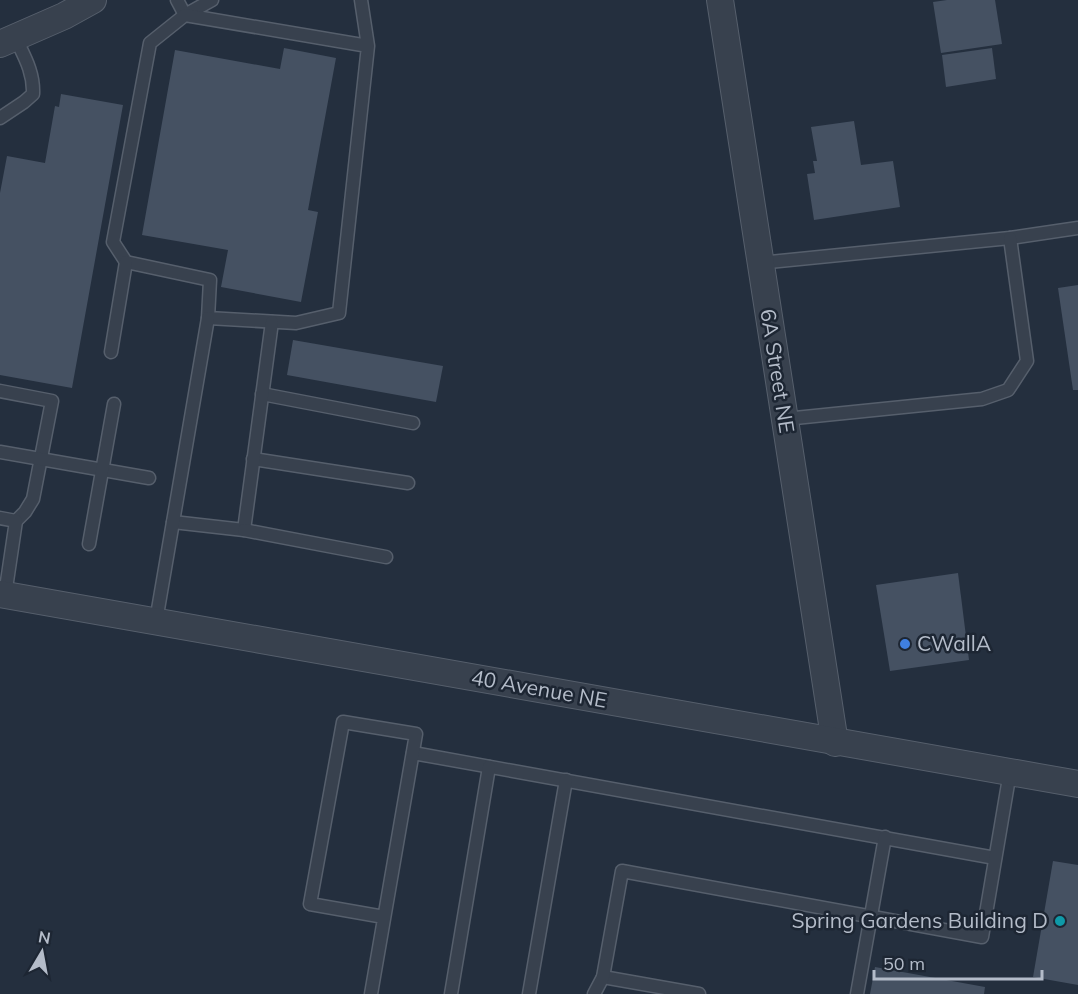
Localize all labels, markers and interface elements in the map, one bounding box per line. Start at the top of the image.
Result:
street label: 6A Street NE [755,307,801,435]
place label: CWallA [917,630,992,656]
marker: CWallA [898,637,912,651]
street label: 40 Avenue NE [469,663,609,713]
place label: Spring Gardens Building D [791,907,1048,933]
marker: Spring Gardens Building D [1053,914,1067,928]
north arrow [12,922,72,982]
text: N [37,926,52,948]
scale bar [874,943,1042,981]
text: 50 m [883,952,925,975]

